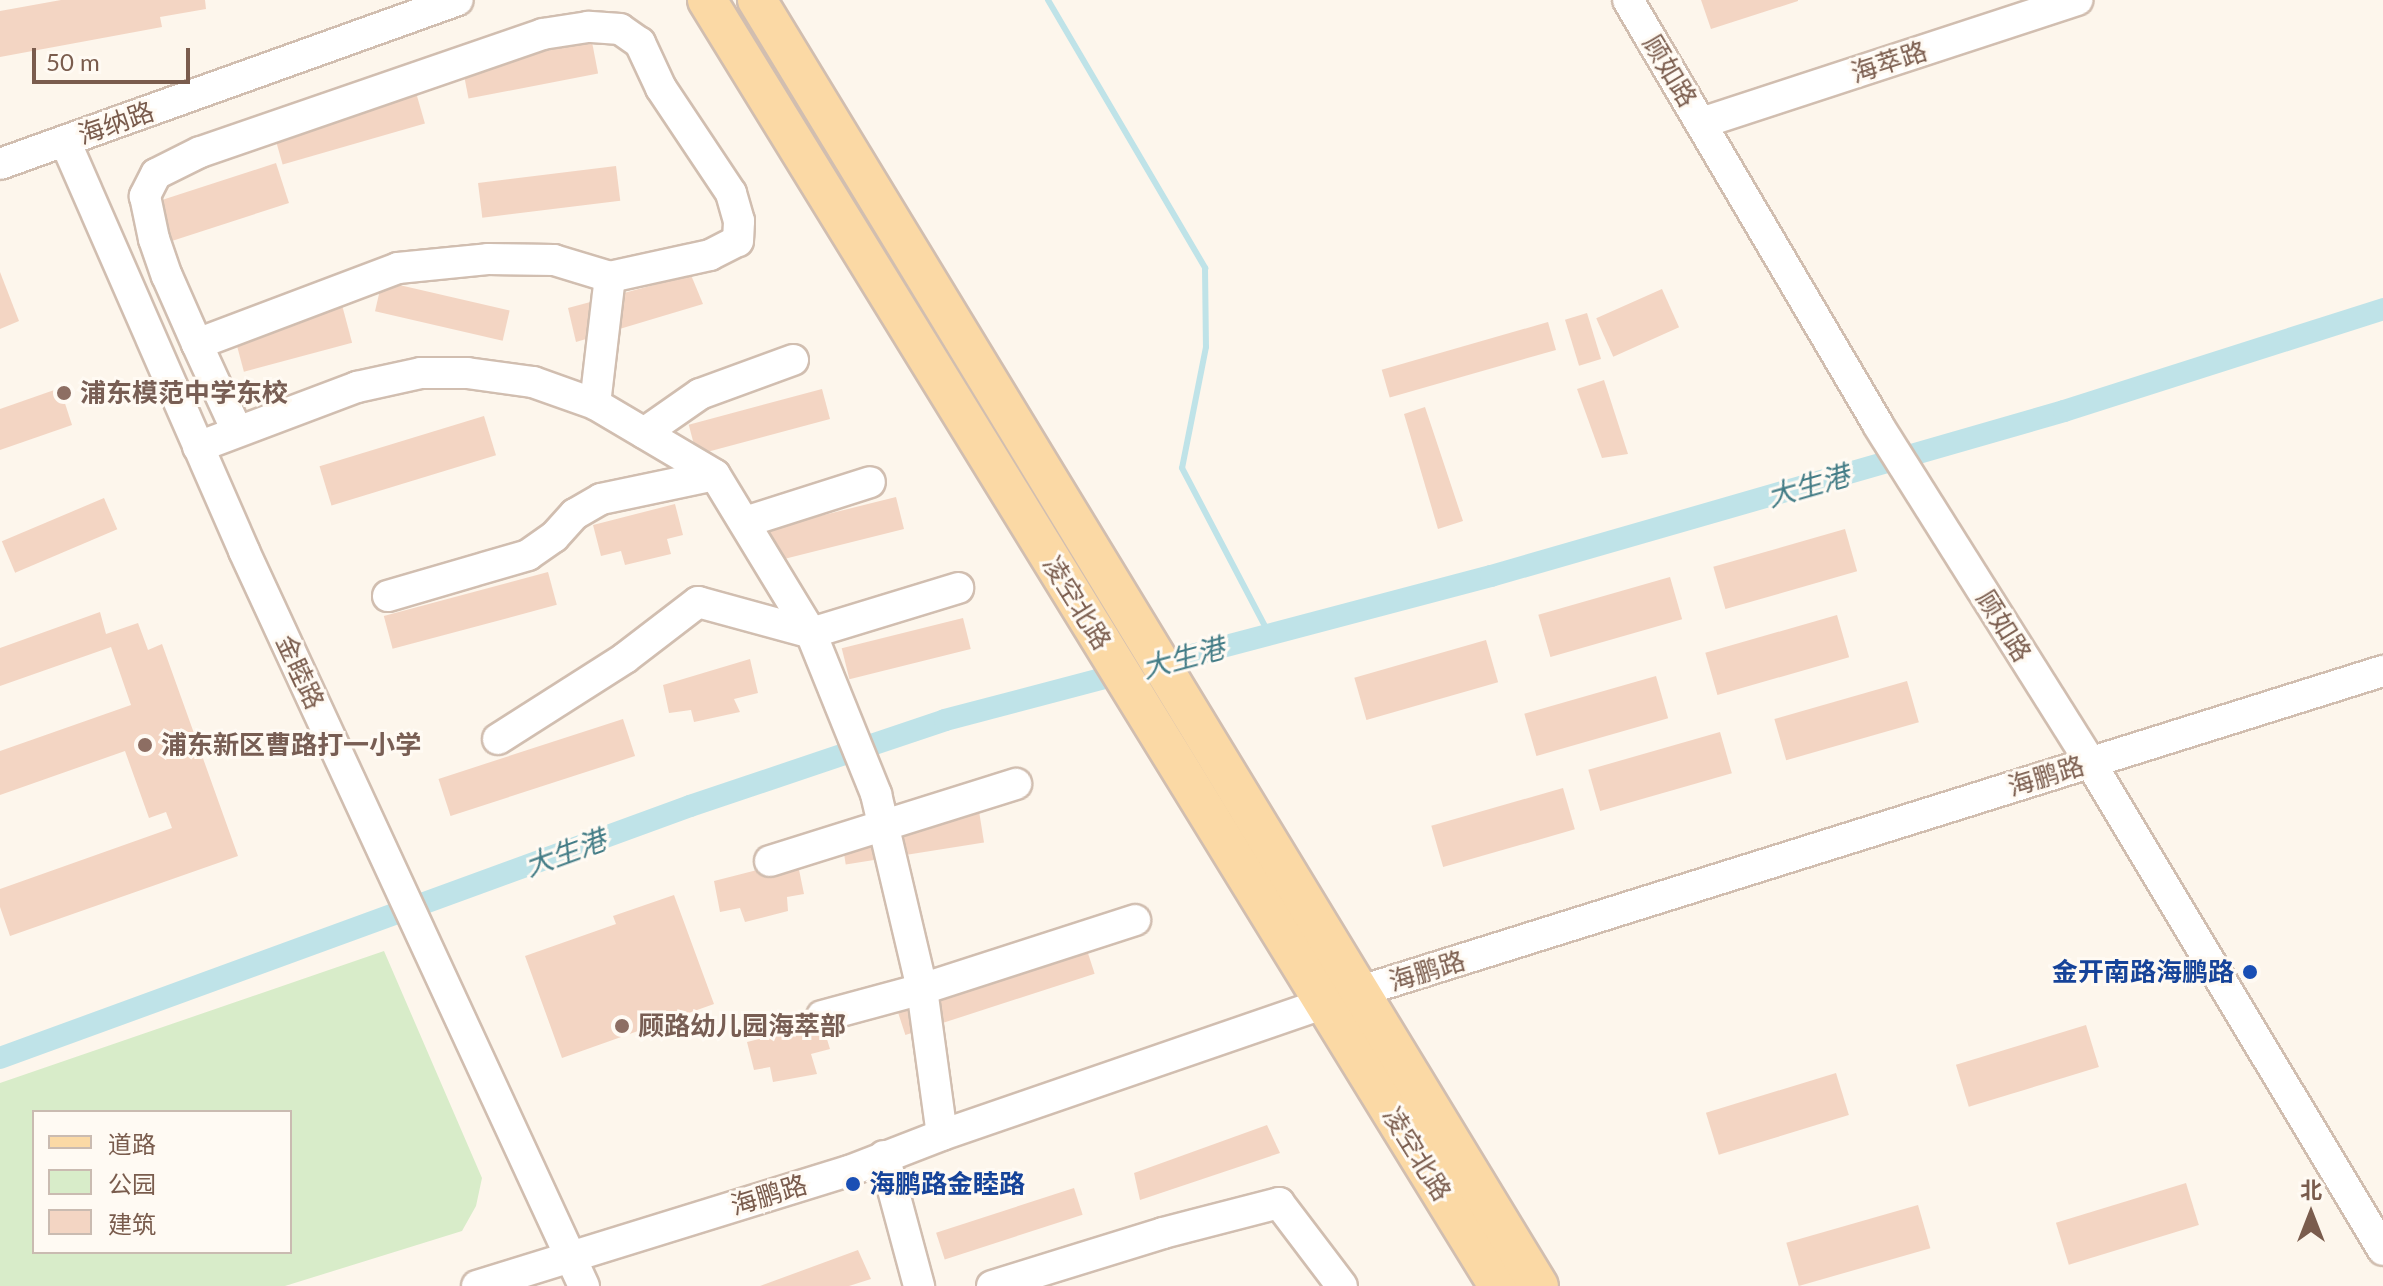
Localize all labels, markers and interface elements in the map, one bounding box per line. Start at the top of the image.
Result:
street label: 顾如路 [1637,30,1703,112]
scale bar [36,32,194,82]
street label: 海萃路 [1847,35,1931,89]
text: 50 m [46,47,100,76]
street label: 海纳路 [74,96,158,150]
place label: 浦东模范中学东校 [80,377,288,409]
marker: 浦东模范中学东校 [55,384,73,402]
water label: 大生港 [1763,457,1853,513]
street label: 凌空北路 [1036,551,1118,655]
street label: 顾如路 [1970,585,2038,667]
street label: 金睦路 [269,630,331,714]
water label: 大生港 [1138,630,1228,684]
place label: 浦东新区曹路打一小学 [161,729,421,761]
marker: 浦东新区曹路打一小学 [136,736,154,754]
street label: 海鹏路 [2004,750,2088,802]
water label: 大生港 [520,822,610,882]
street label: 海鹏路 [1385,945,1469,997]
place label: 金开南路海鹏路 [2052,956,2234,988]
marker: 金开南路海鹏路 [2241,963,2259,981]
place label: 顾路幼儿园海萃部 [638,1010,846,1042]
marker: 顾路幼儿园海萃部 [613,1017,631,1035]
street label: 凌空北路 [1376,1102,1458,1206]
legend [32,1110,292,1254]
text: 道路 [108,1129,156,1158]
place label: 海鹏路金睦路 [869,1168,1025,1200]
text: 公园 [108,1169,156,1198]
street label: 海鹏路 [727,1169,811,1221]
north arrow [2271,1174,2351,1254]
marker: 海鹏路金睦路 [844,1175,862,1193]
text: 北 [2300,1176,2322,1203]
text: 建筑 [108,1209,156,1238]

